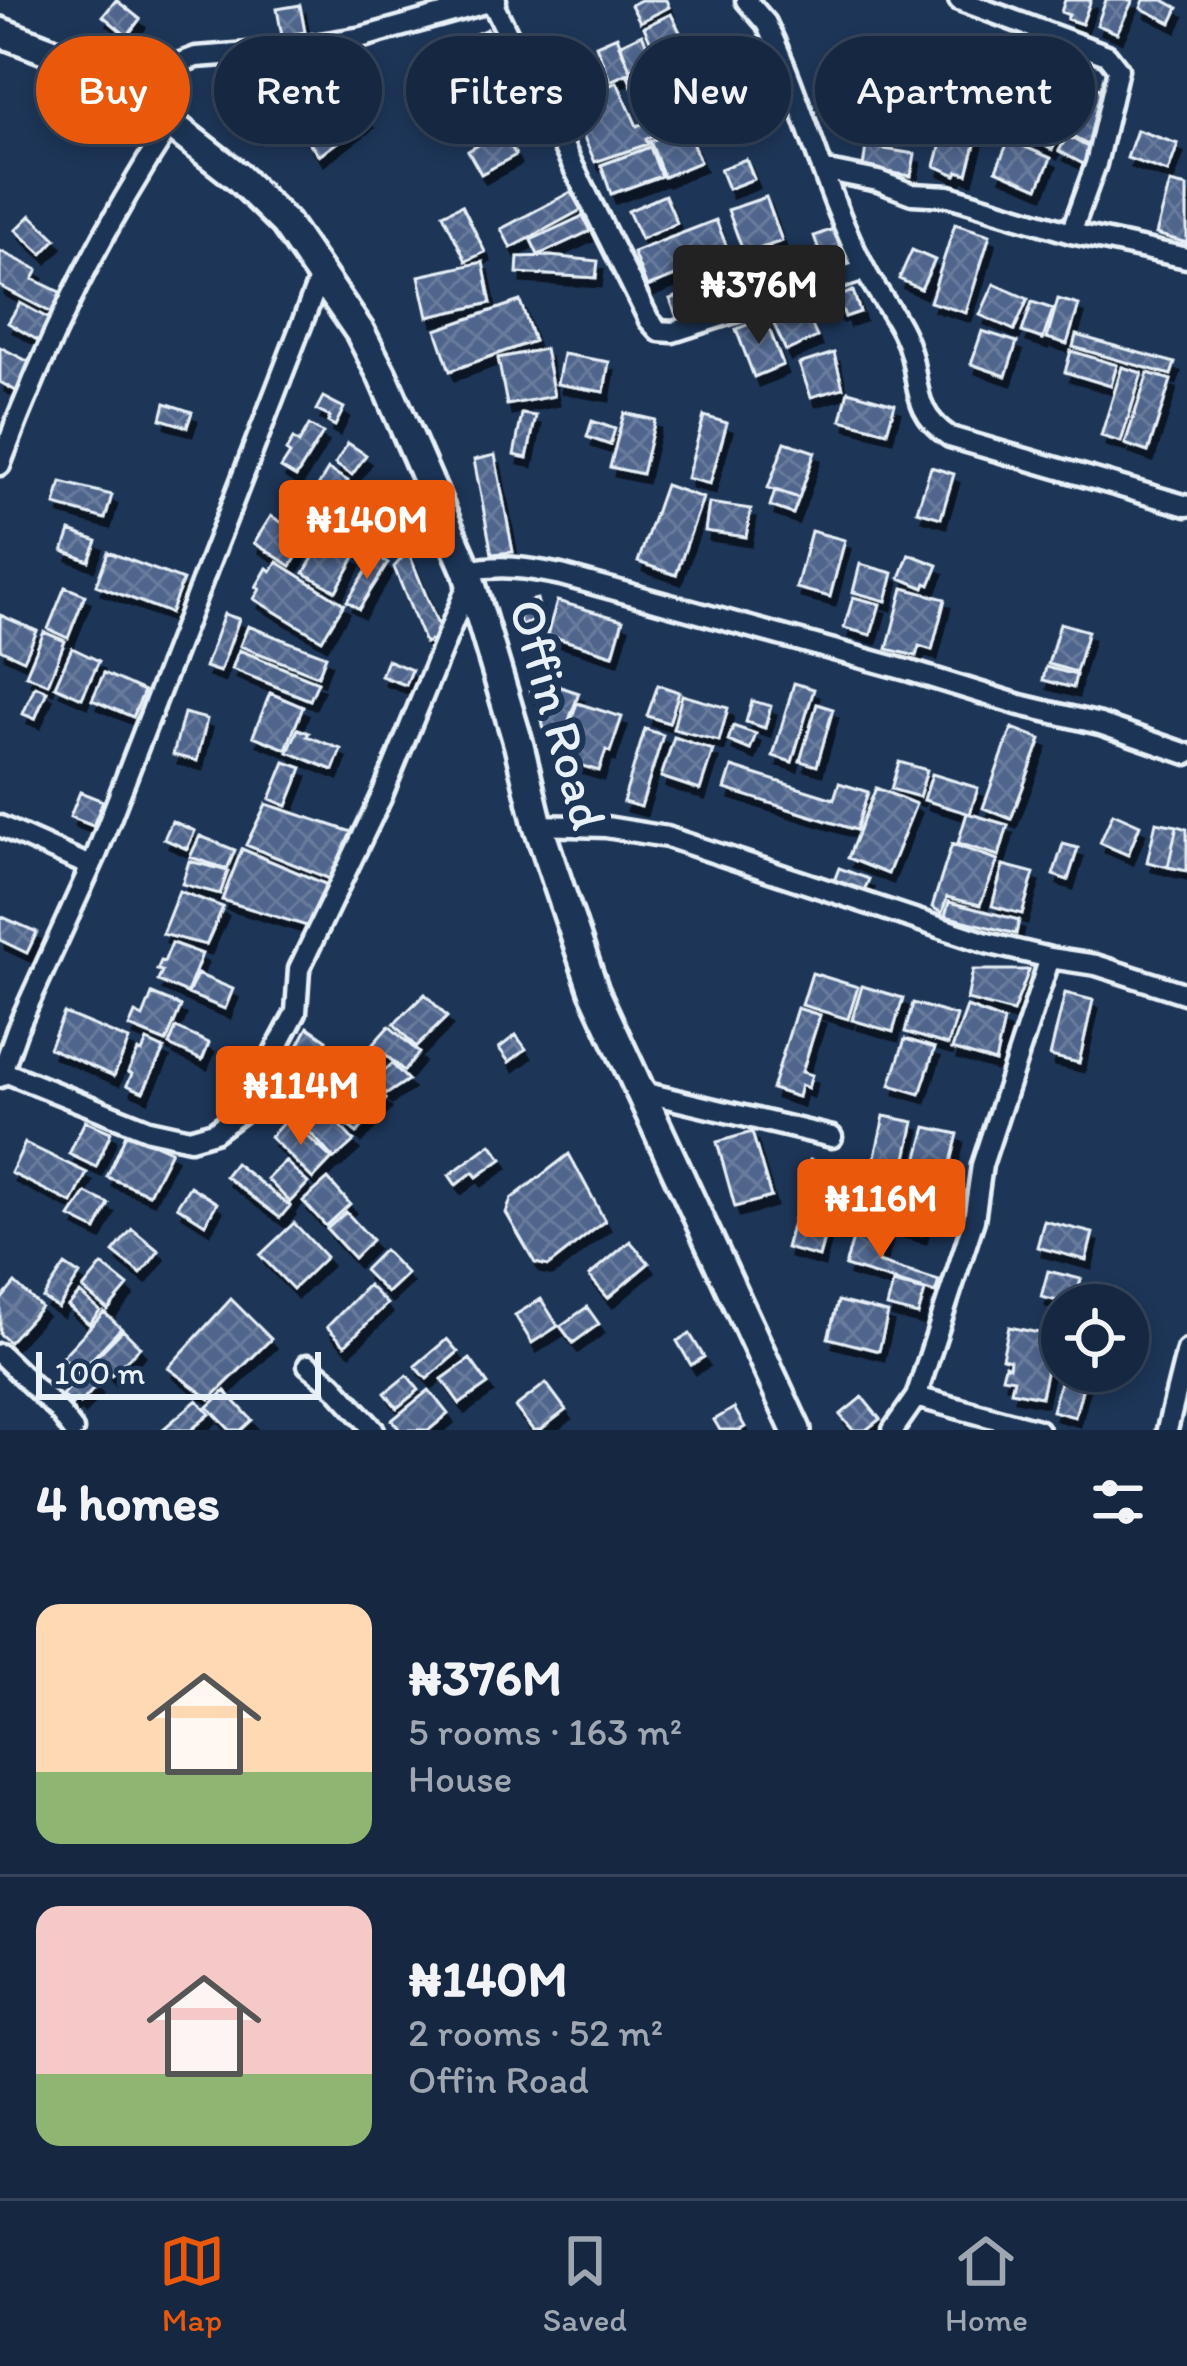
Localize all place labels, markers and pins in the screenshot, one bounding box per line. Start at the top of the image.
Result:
pin: ₦376M [675,245,843,347]
pin: ₦140M [283,480,451,582]
pin: ₦114M [217,1046,385,1148]
pin: ₦116M [797,1159,965,1261]

